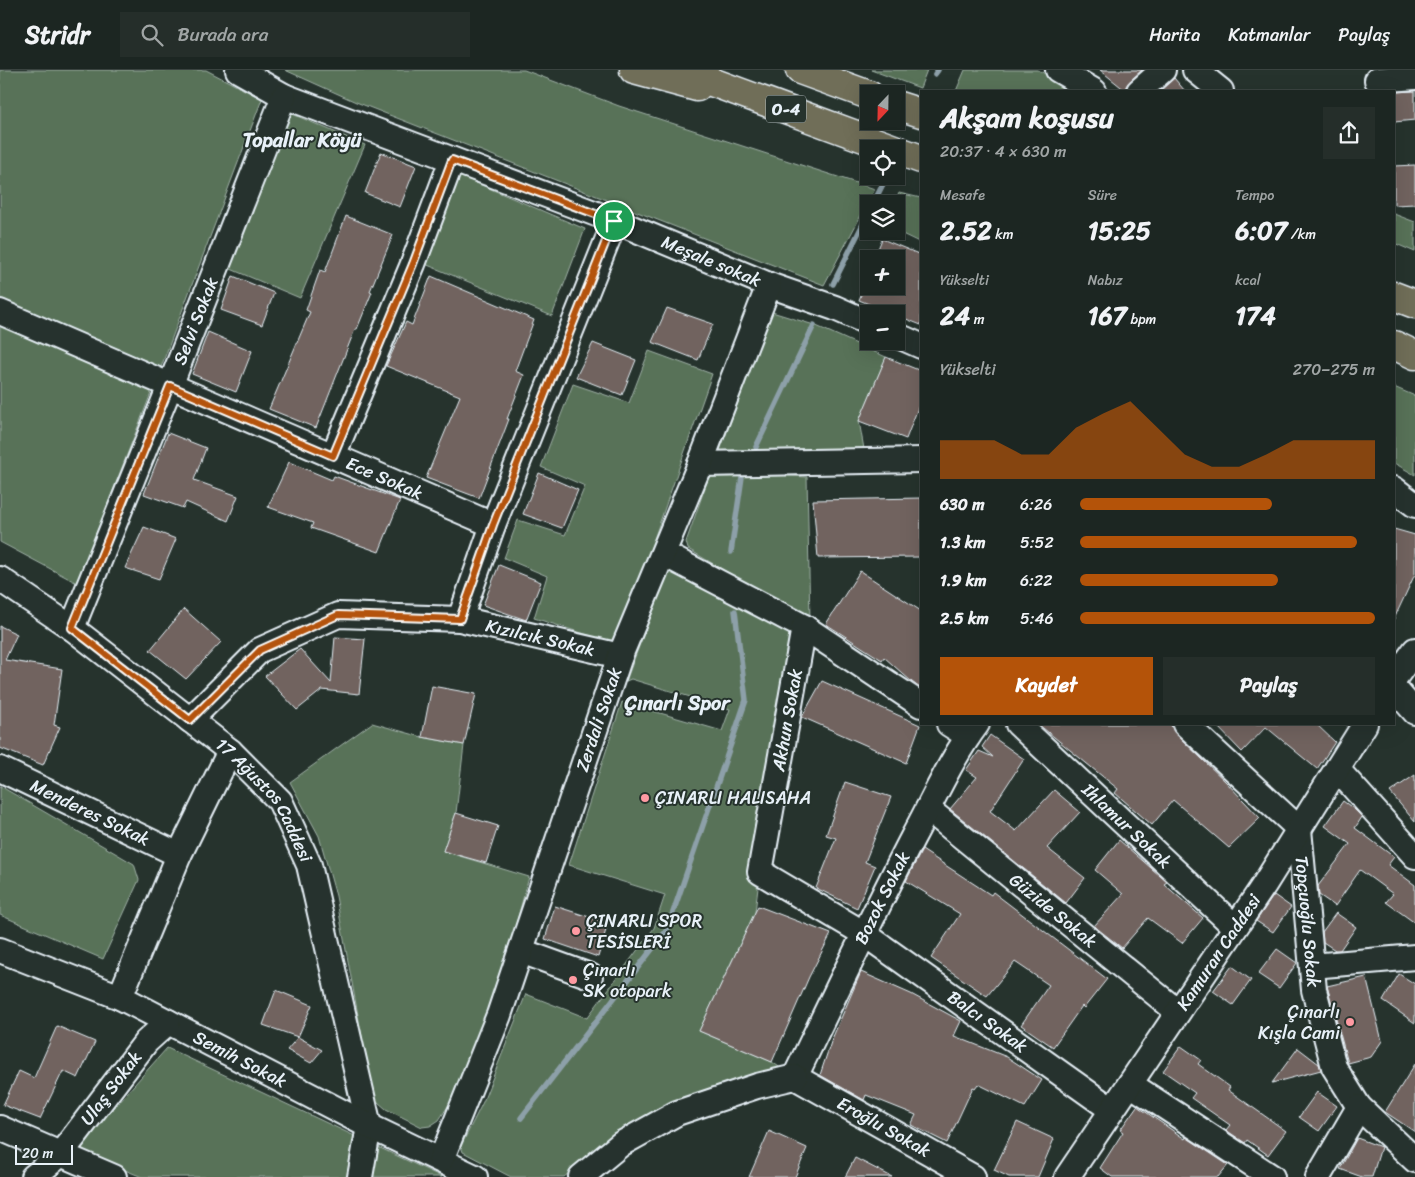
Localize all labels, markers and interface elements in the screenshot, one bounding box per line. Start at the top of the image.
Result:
search box [120,12,470,57]
text: Stridr [25,14,90,56]
text: Burada ara [178,18,268,51]
text: Harita [1149,19,1200,51]
text: Katmanlar [1228,19,1310,51]
text: Paylaş [1338,19,1390,51]
icon: search [138,21,166,49]
north arrow [860,85,905,130]
map controls [860,85,905,350]
text: Akşam koşusu [940,93,1114,142]
road number: O-4 [766,96,806,122]
button: share [1323,107,1375,159]
district label: Topallar Köyü [243,123,362,158]
text: 20:37 · 4 × 630 m [940,137,1066,166]
button: locate [860,140,905,185]
text: Mesafe [940,183,985,208]
text: Süre [1088,183,1117,208]
text: Tempo [1235,183,1274,208]
button: layers [860,195,905,240]
pin [593,200,635,242]
icon: arrive [600,207,628,235]
text: 2.52 [940,208,992,253]
text: 15:25 [1088,208,1151,253]
text: 6:07 [1235,208,1287,253]
text: km [992,222,1014,247]
text: /km [1287,222,1316,247]
street label: Meşale sokak [657,226,767,296]
button: + [860,250,905,295]
text: Yükselti [940,268,989,293]
text: Nabız [1088,268,1123,293]
text: kcal [1235,268,1261,293]
street label: Selvi Sokak [164,272,227,370]
text: 24 [940,293,970,338]
text: 167 [1088,293,1127,338]
text: 174 [1235,293,1276,338]
button: − [860,305,905,350]
text: m [970,307,984,332]
text: bpm [1127,307,1156,332]
text: Yükselti [940,355,996,384]
text: 270–275 m [1293,355,1375,384]
street label: Ece Sokak [341,447,428,509]
text: 630 m [940,490,984,519]
text: 6:26 [1020,490,1052,519]
text: 1.3 km [940,528,985,557]
text: 5:52 [1020,528,1054,557]
text: 1.9 km [940,566,986,595]
text: 6:22 [1020,566,1052,595]
text: 2.5 km [940,604,989,633]
text: 5:46 [1020,604,1054,633]
street label: Kızılcık Sokak [482,609,598,666]
button: Kaydet [940,657,1153,715]
button: Paylaş [1163,657,1375,715]
street label: Zerdali Sokak [566,663,631,776]
street label: Akhun Sokak [762,666,812,775]
district label: Çınarlı Spor [624,686,731,721]
street label: 17 Ağustos Caddesi [208,729,322,868]
street label: Menderes Sokak [25,770,156,855]
street label: Ihlamur Sokak [1073,774,1180,877]
place label: ÇINARLI HALISAHA [655,782,811,814]
marker: ÇINARLI HALISAHA [639,792,651,804]
street label: Bozok Sokak [845,845,919,950]
street label: Topçuoğlu Sokak [1286,854,1330,989]
street label: Güzide Sokak [1002,865,1105,957]
street label: Kamuran Caddesi [1167,886,1270,1017]
place label: ÇINARLI SPOR TESİSLERİ [586,905,703,958]
marker: ÇINARLI SPOR TESİSLERİ [570,925,582,937]
place label: Çınarlı SK otopark [583,954,672,1007]
marker: Çınarlı SK otopark [567,974,579,986]
street label: Balcı Sokak [940,982,1035,1062]
place label: Çınarlı Kışla Cami [1258,996,1341,1049]
marker: Çınarlı Kışla Cami [1344,1016,1356,1028]
street label: Semih Sokak [187,1022,293,1097]
street label: Ulaş Sokak [72,1043,150,1133]
street label: Eroğlu Sokak [831,1088,937,1166]
text: 20 m [22,1141,53,1166]
scale bar [15,1142,72,1165]

